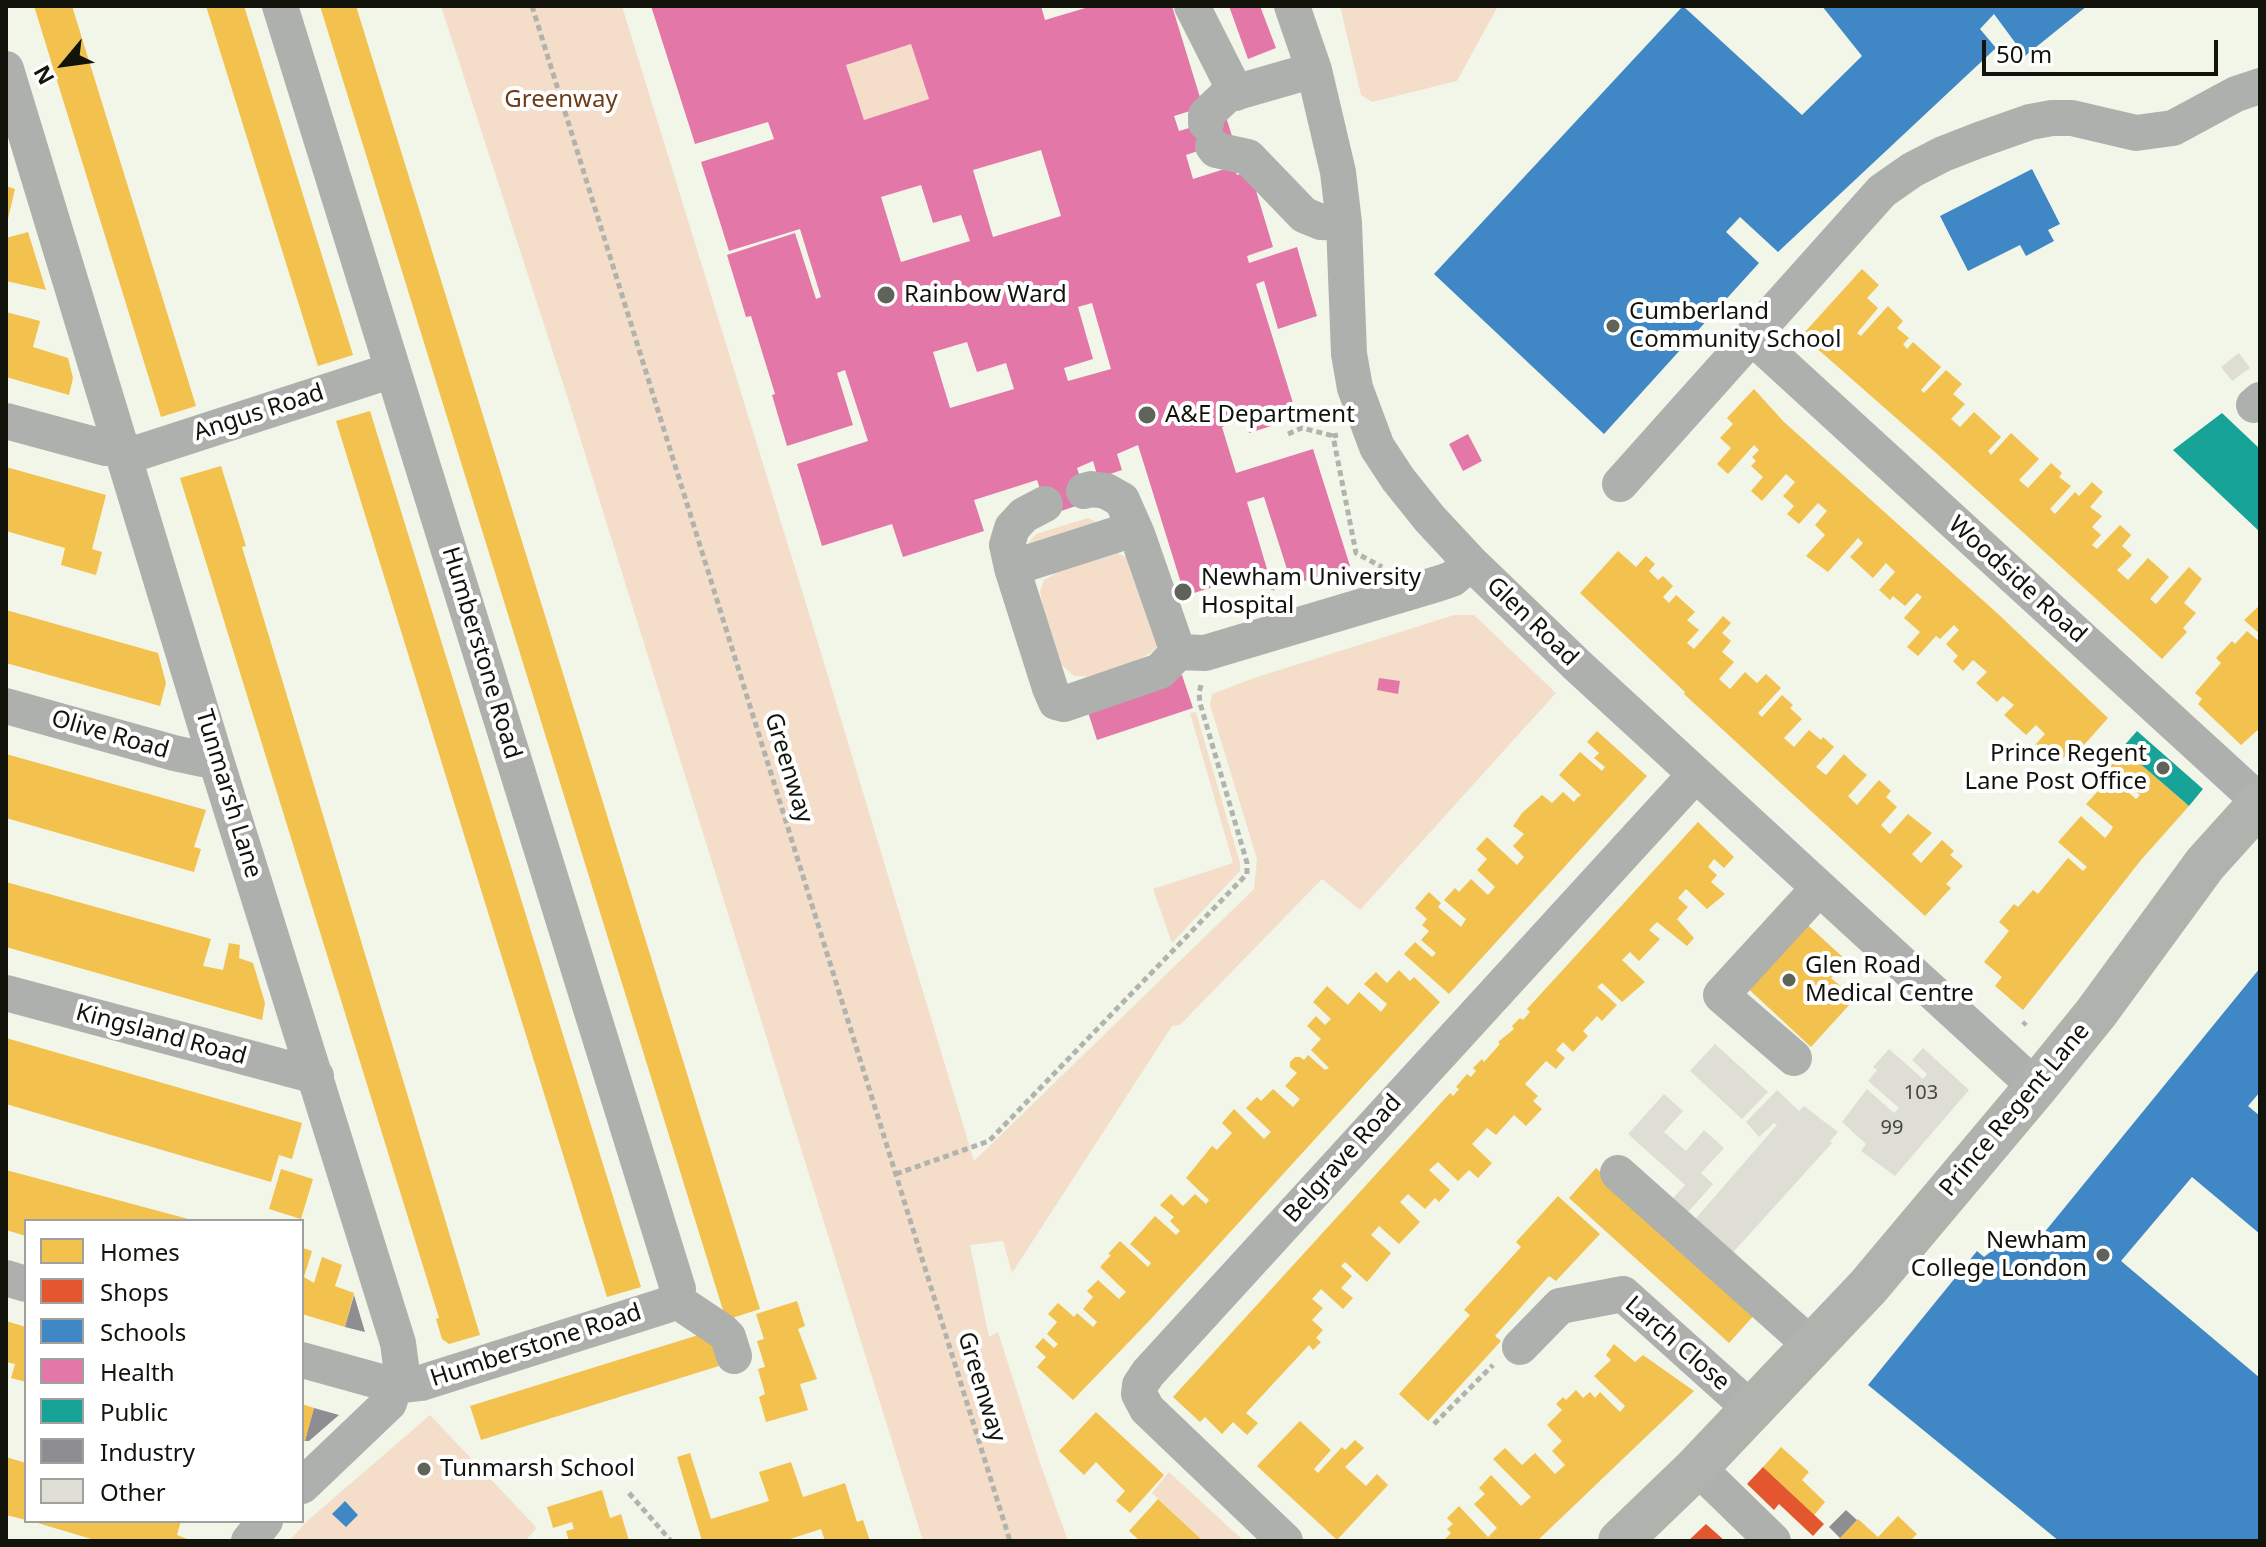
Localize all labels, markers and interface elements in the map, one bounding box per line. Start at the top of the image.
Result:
north arrow [24,24,104,104]
scale bar [1986,24,2222,74]
text: 50 m [1996,37,2052,70]
text: N [26,61,60,91]
park label: Greenway [504,86,618,114]
place label: Rainbow Ward [904,281,1067,309]
marker: Rainbow Ward [875,284,897,306]
place label: Cumberland Community School [1629,298,1841,354]
marker: Cumberland Community School [1604,317,1622,335]
street label: Angus Road [190,378,328,448]
place label: A&E Department [1165,401,1355,429]
marker: A&E Department [1136,404,1158,426]
street label: Woodside Road [1942,511,2092,649]
street label: Humberstone Road [435,543,527,763]
place label: Newham University Hospital [1201,564,1421,620]
street label: Glen Road [1480,571,1584,673]
marker: Newham University Hospital [1172,581,1194,603]
street label: Olive Road [48,705,172,765]
street label: Tunmarsh Lane [189,706,267,882]
street label: Greenway [758,710,818,826]
place label: Prince Regent Lane Post Office [1964,740,2147,796]
marker: Prince Regent Lane Post Office [2154,759,2172,777]
place label: Glen Road Medical Centre [1805,952,1974,1008]
marker: Glen Road Medical Centre [1780,971,1798,989]
street label: Kingsland Road [73,998,249,1072]
street label: Prince Regent Lane [1934,1017,2096,1203]
house number: 103 [1904,1081,1938,1105]
street label: Belgrave Road [1278,1089,1408,1229]
house number: 99 [1881,1116,1903,1140]
legend [24,1219,304,1523]
place label: Newham College London [1911,1227,2087,1283]
text: Homes [100,1235,180,1268]
marker: Newham College London [2094,1246,2112,1264]
text: Shops [100,1275,169,1308]
street label: Larch Close [1619,1291,1735,1397]
street label: Humberstone Road [427,1298,645,1394]
text: Schools [100,1315,186,1348]
street label: Greenway [951,1329,1011,1445]
text: Health [100,1355,174,1388]
text: Public [100,1395,168,1428]
text: Industry [100,1435,195,1468]
place label: Tunmarsh School [440,1455,635,1483]
marker: Tunmarsh School [415,1460,433,1478]
text: Other [100,1475,166,1508]

